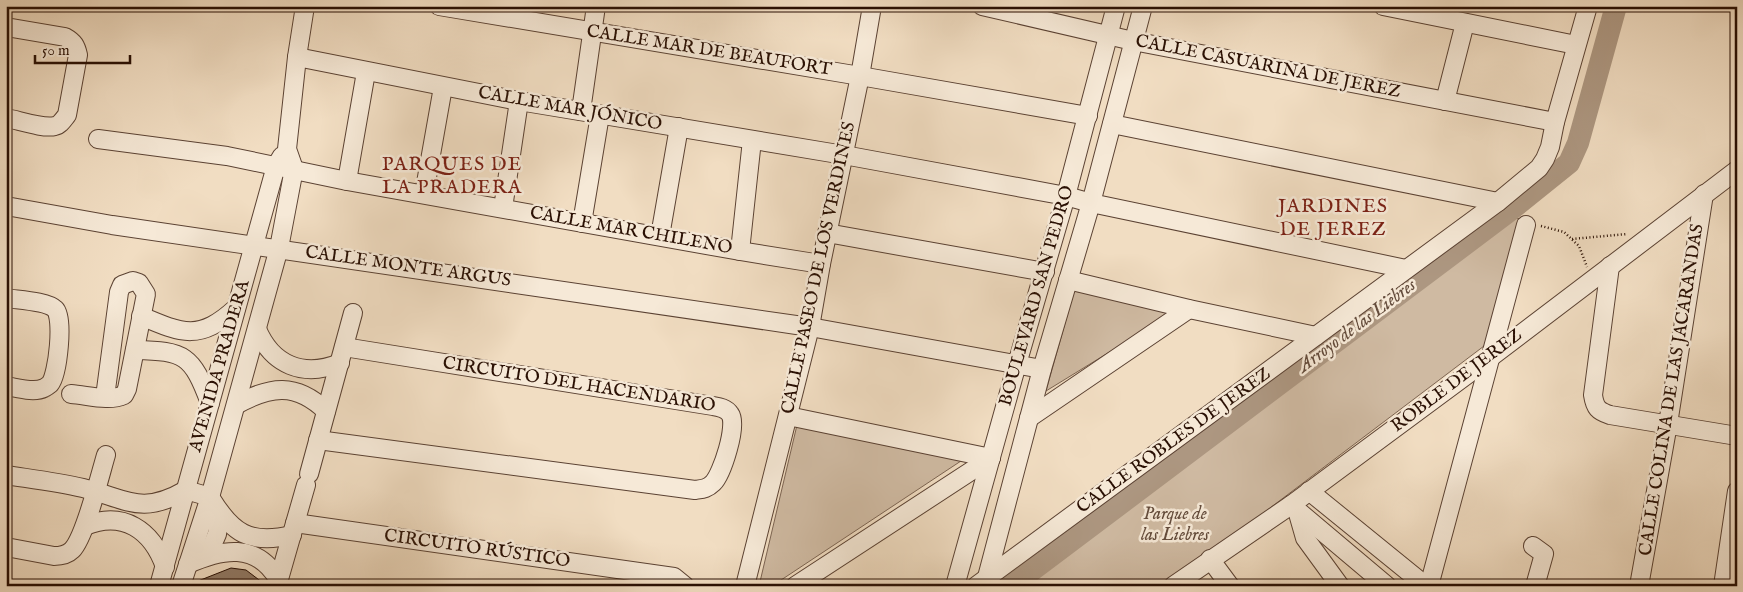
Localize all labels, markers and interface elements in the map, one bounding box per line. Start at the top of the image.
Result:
street label: CALLE MAR DE BEAUFORT [585,20,833,82]
street label: CALLE CASUARINA DE JEREZ [1134,30,1403,104]
scale bar [35,32,130,64]
text: 50 m [42,41,70,60]
street label: CALLE MAR JÓNICO [476,80,664,137]
street label: CALLE PASEO DE LOS VERDINES [777,120,861,416]
district label: PARQUES DE LA PRADERA [382,152,522,200]
street label: BOULEVARD SAN PEDRO [994,183,1080,409]
district label: JARDINES DE JEREZ [1276,194,1388,242]
street label: CALLE MAR CHILENO [528,202,734,260]
street label: CALLE COLINA DE LAS JACARANDAS [1634,222,1710,558]
street label: CALLE MONTE ARGUS [304,241,512,293]
water label: Arroyo de las Liebres [1291,273,1421,380]
street label: AVENIDA PRADERA [184,277,256,456]
street label: ROBLE DE JEREZ [1387,324,1527,438]
street label: CIRCUITO DEL HACENDARIO [441,352,717,418]
street label: CALLE ROBLES DE JEREZ [1072,363,1276,519]
park label: Parque de las Liebres [1141,503,1210,547]
street label: CIRCUITO RÚSTICO [383,524,572,573]

